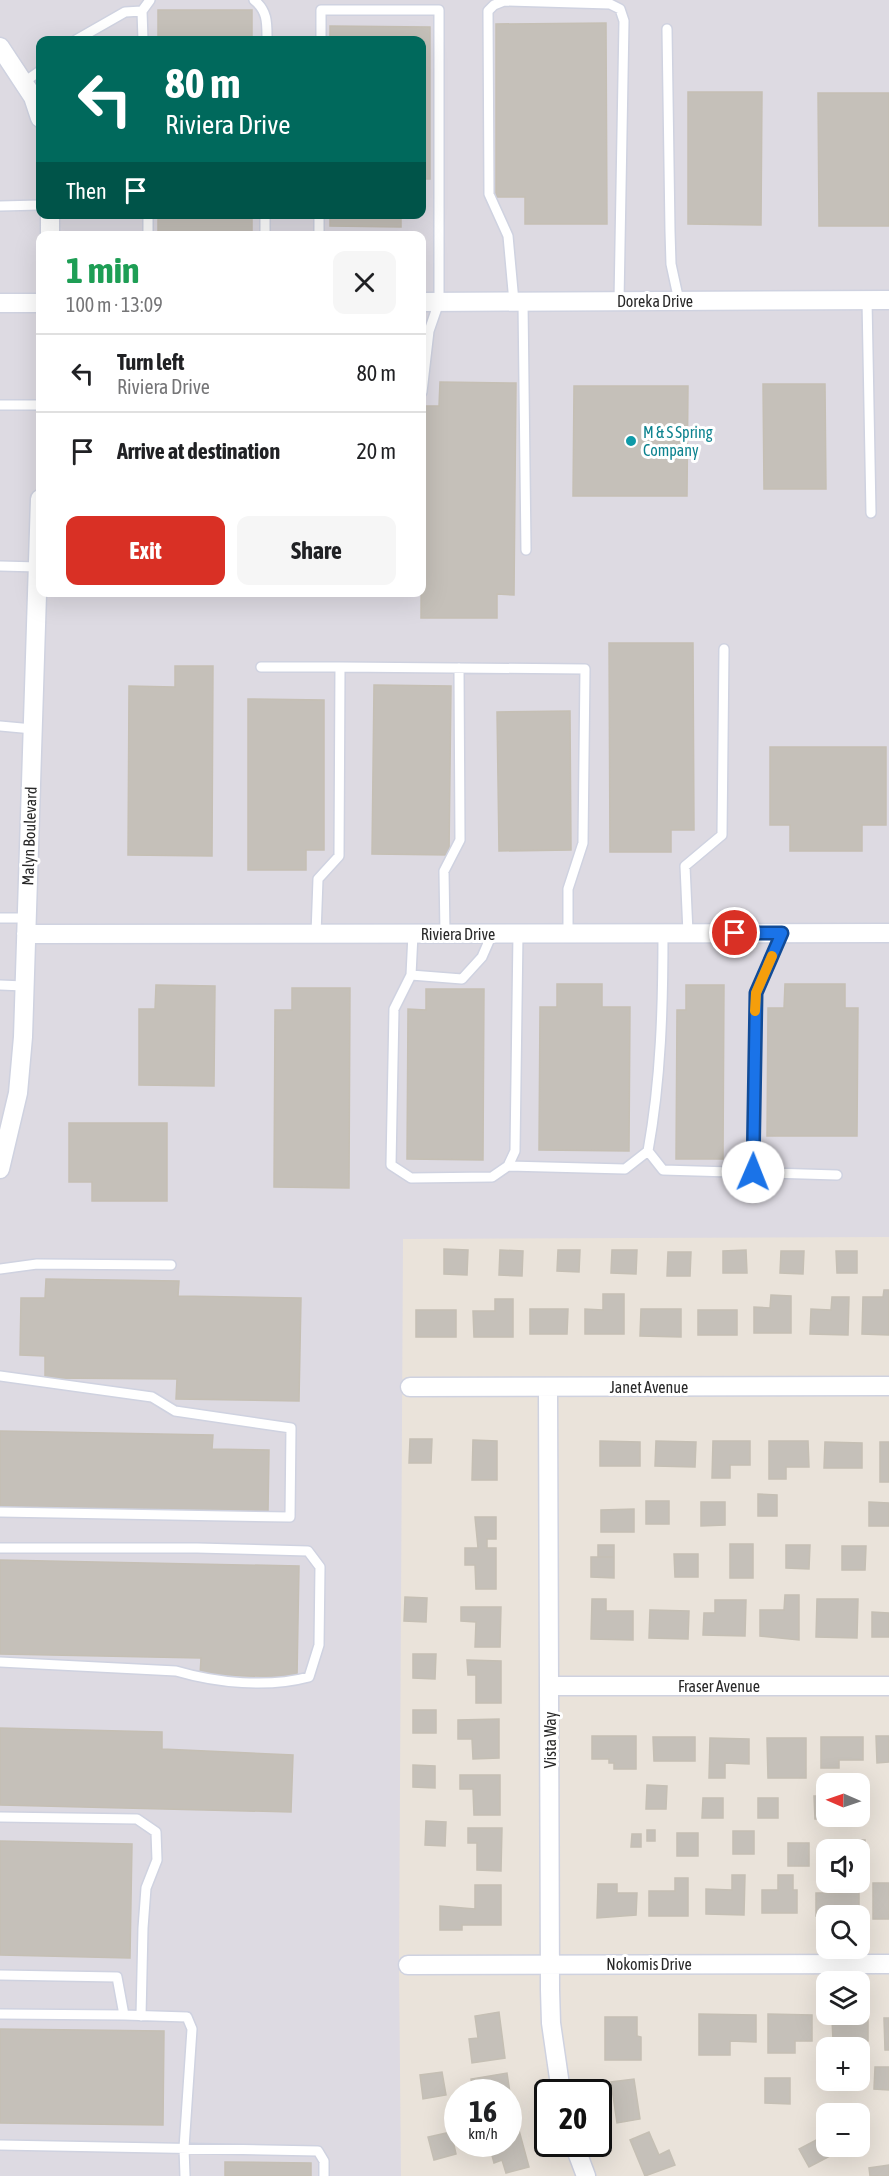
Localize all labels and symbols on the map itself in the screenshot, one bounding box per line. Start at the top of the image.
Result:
street label: Doreka Drive [617,292,693,310]
place label: M & S Spring Company [643,423,713,460]
marker: M & S Spring Company [624,434,638,448]
street label: Malyn Boulevard [18,786,41,886]
pin [709,907,760,958]
street label: Riviera Drive [421,925,495,943]
position arrow [721,1140,785,1204]
street label: Janet Avenue [610,1378,688,1396]
street label: Fraser Avenue [678,1677,760,1695]
street label: Vista Way [541,1711,560,1768]
north arrow [816,1773,870,1827]
street label: Nokomis Drive [606,1955,692,1973]
speed limit sign: 20 [534,2079,612,2157]

